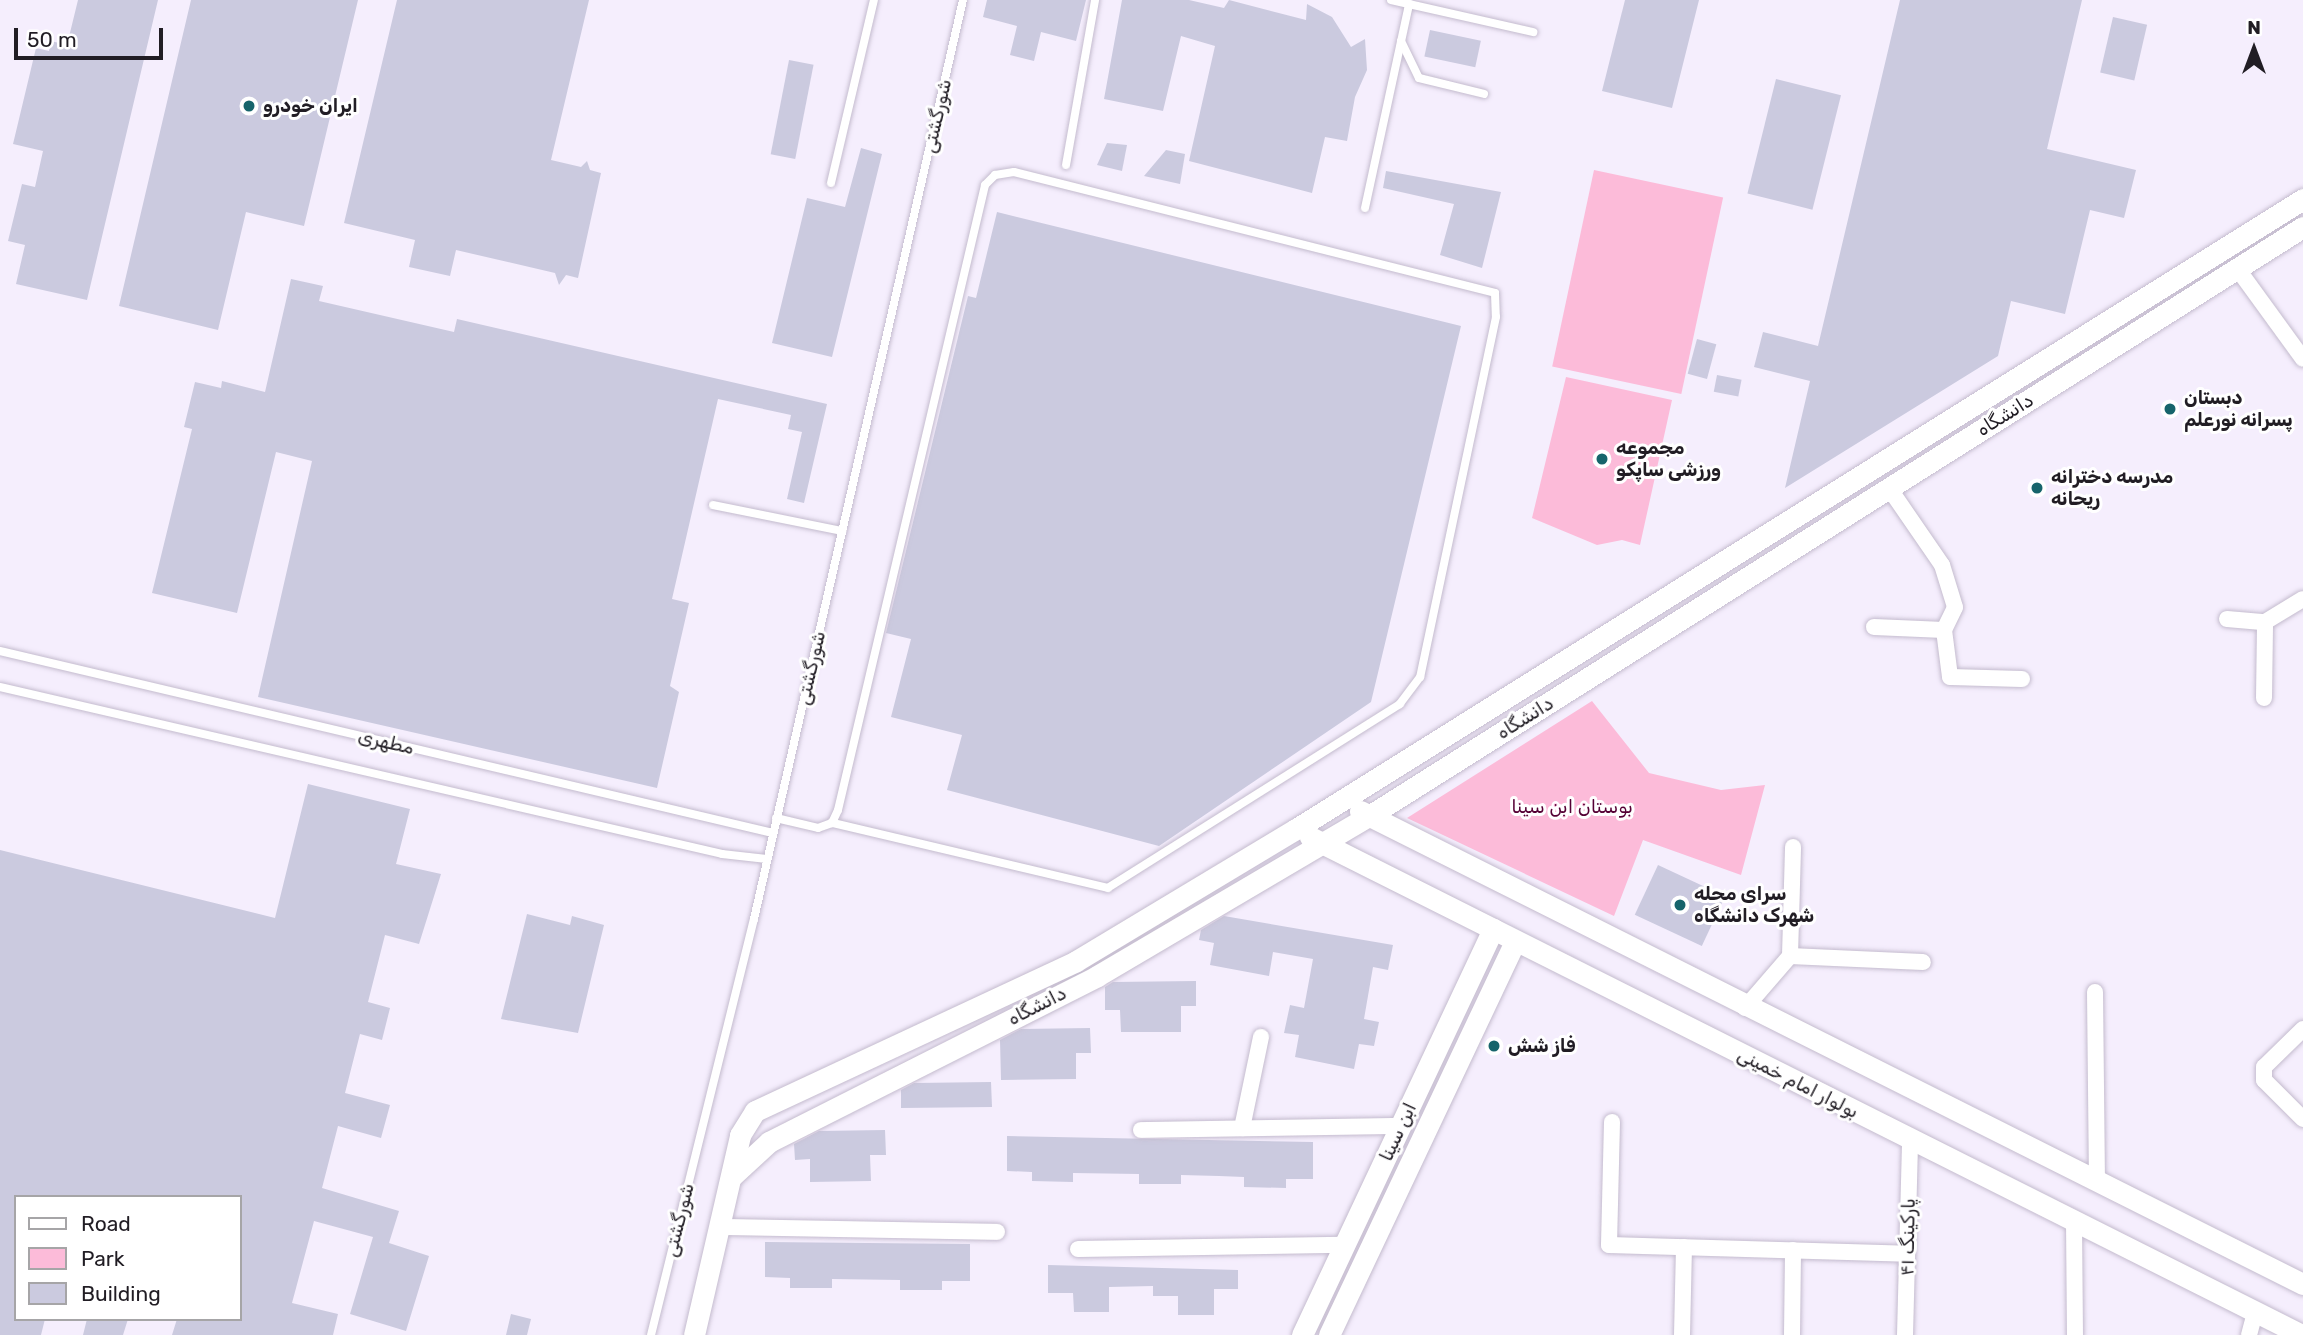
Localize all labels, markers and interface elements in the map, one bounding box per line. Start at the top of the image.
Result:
scale bar [18,14,166,58]
north arrow [2219,14,2289,84]
text: N [2247,16,2261,39]
text: 50 m [27,27,77,52]
street label: شورگشتی [917,77,957,155]
place label: ایران خودرو [263,95,358,117]
marker: ایران خودرو [241,98,257,114]
place label: دبستان پسرانه نورعلم [2184,387,2293,431]
street label: دانشگاه [1972,389,2038,441]
marker: دبستان پسرانه نورعلم [2162,401,2178,417]
place label: مجموعه ورزشی ساپکو [1616,437,1721,481]
marker: مجموعه ورزشی ساپکو [1594,451,1610,467]
place label: مدرسه دخترانه ریحانه [2051,466,2173,510]
marker: مدرسه دخترانه ریحانه [2029,480,2045,496]
street label: شورگشتی [791,629,831,707]
street label: دانشگاه [1492,692,1558,744]
street label: مطهری [356,725,416,759]
park label: بوستان ابن سینا [1511,796,1633,818]
place label: سرای محله شهرک دانشگاه [1694,883,1814,927]
marker: سرای محله شهرک دانشگاه [1672,897,1688,913]
street label: دانشگاه [1004,982,1070,1030]
place label: فاز شش [1508,1035,1576,1057]
marker: فاز شش [1486,1038,1502,1054]
street label: بولوار امام خمینی [1734,1043,1862,1123]
street label: ابن سینا [1375,1099,1421,1165]
street label: شورگشتی [659,1181,699,1259]
legend [14,1195,242,1321]
street label: پارکینگ ۴۱ [1896,1198,1920,1276]
text: Road [81,1211,131,1236]
text: Park [81,1246,125,1271]
text: Building [81,1281,161,1306]

